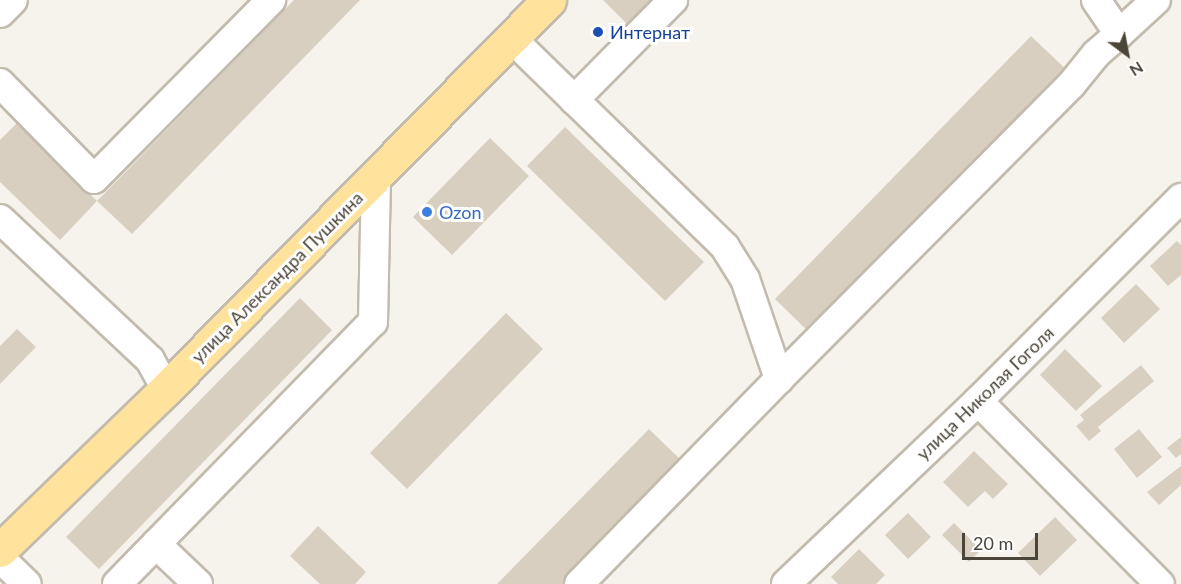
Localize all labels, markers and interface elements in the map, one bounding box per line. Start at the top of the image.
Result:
place label: Интернат [610,21,690,43]
north arrow [1097,24,1157,84]
marker: Интернат [591,25,605,39]
text: N [1127,58,1147,81]
street label: улица Александра Пушкина [187,187,367,367]
place label: Ozon [439,201,481,223]
marker: Ozon [420,205,434,219]
street label: улица Николая Гоголя [912,322,1058,464]
scale bar [965,521,1042,559]
text: 20 m [973,532,1013,554]

